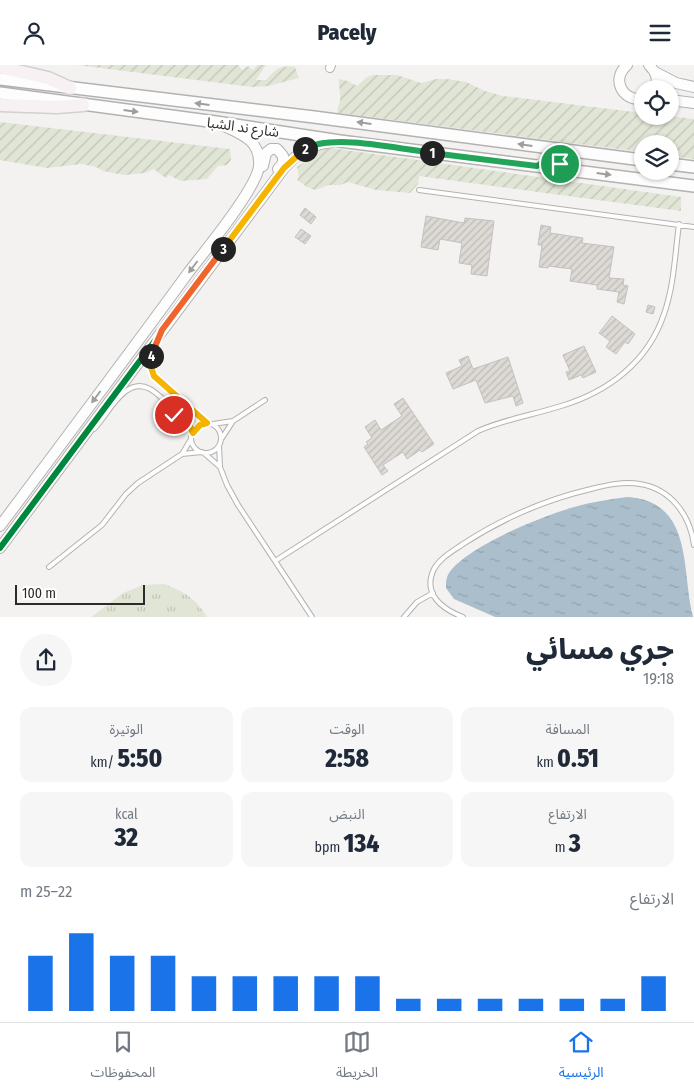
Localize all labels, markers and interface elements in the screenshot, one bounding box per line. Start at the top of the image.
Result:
icon: person [20,19,48,47]
text: Pacely [318,19,377,46]
icon: menu [646,19,674,47]
map controls [634,80,679,180]
button: locate [634,80,679,125]
one-way arrow [194,99,210,107]
one-way arrow [123,107,139,115]
street label: شارع ند الشبا [205,114,280,143]
one-way arrow [355,119,371,127]
button: layers [634,135,679,180]
pin: 2 [292,137,318,161]
text: 2 [302,141,309,158]
pin: 1 [420,141,444,165]
one-way arrow [516,141,532,149]
pin [539,143,581,185]
text: 1 [430,145,435,162]
icon: arrive [546,150,574,178]
one-way arrow [596,171,612,179]
pin: 3 [210,237,236,261]
text: 3 [220,241,227,258]
one-way arrow [188,260,199,273]
pin: 4 [138,343,164,369]
text: 4 [148,348,155,365]
one-way arrow [91,390,102,403]
pin [153,394,195,436]
icon: check [160,401,188,429]
scale bar [15,582,145,605]
text: 100 m [22,585,56,602]
text: جري مسائي [526,633,674,666]
button: share [20,634,72,686]
text: 19:18 [643,669,674,688]
text: الوتيرة [110,721,143,738]
text: الوقت [329,721,365,738]
text: المسافة [546,721,590,738]
text: 5:50 [117,744,162,774]
text: 2:58 [325,744,369,774]
text: 0.51 [557,744,599,774]
text: /km [90,754,117,771]
text: km [536,754,557,771]
text: kcal [115,806,138,823]
text: النبض [329,806,365,823]
text: الارتفاع [548,806,587,823]
text: 32 [115,823,138,853]
text: 134 [344,829,379,859]
text: 3 [569,829,581,859]
text: bpm [315,839,344,856]
text: m [555,839,569,856]
text: 22–25 m [20,882,72,901]
text: الارتفاع [630,889,674,908]
tab: المحفوظات [90,1028,155,1087]
tab: الخريطة [336,1028,378,1087]
tab: الرئيسية [559,1028,604,1087]

